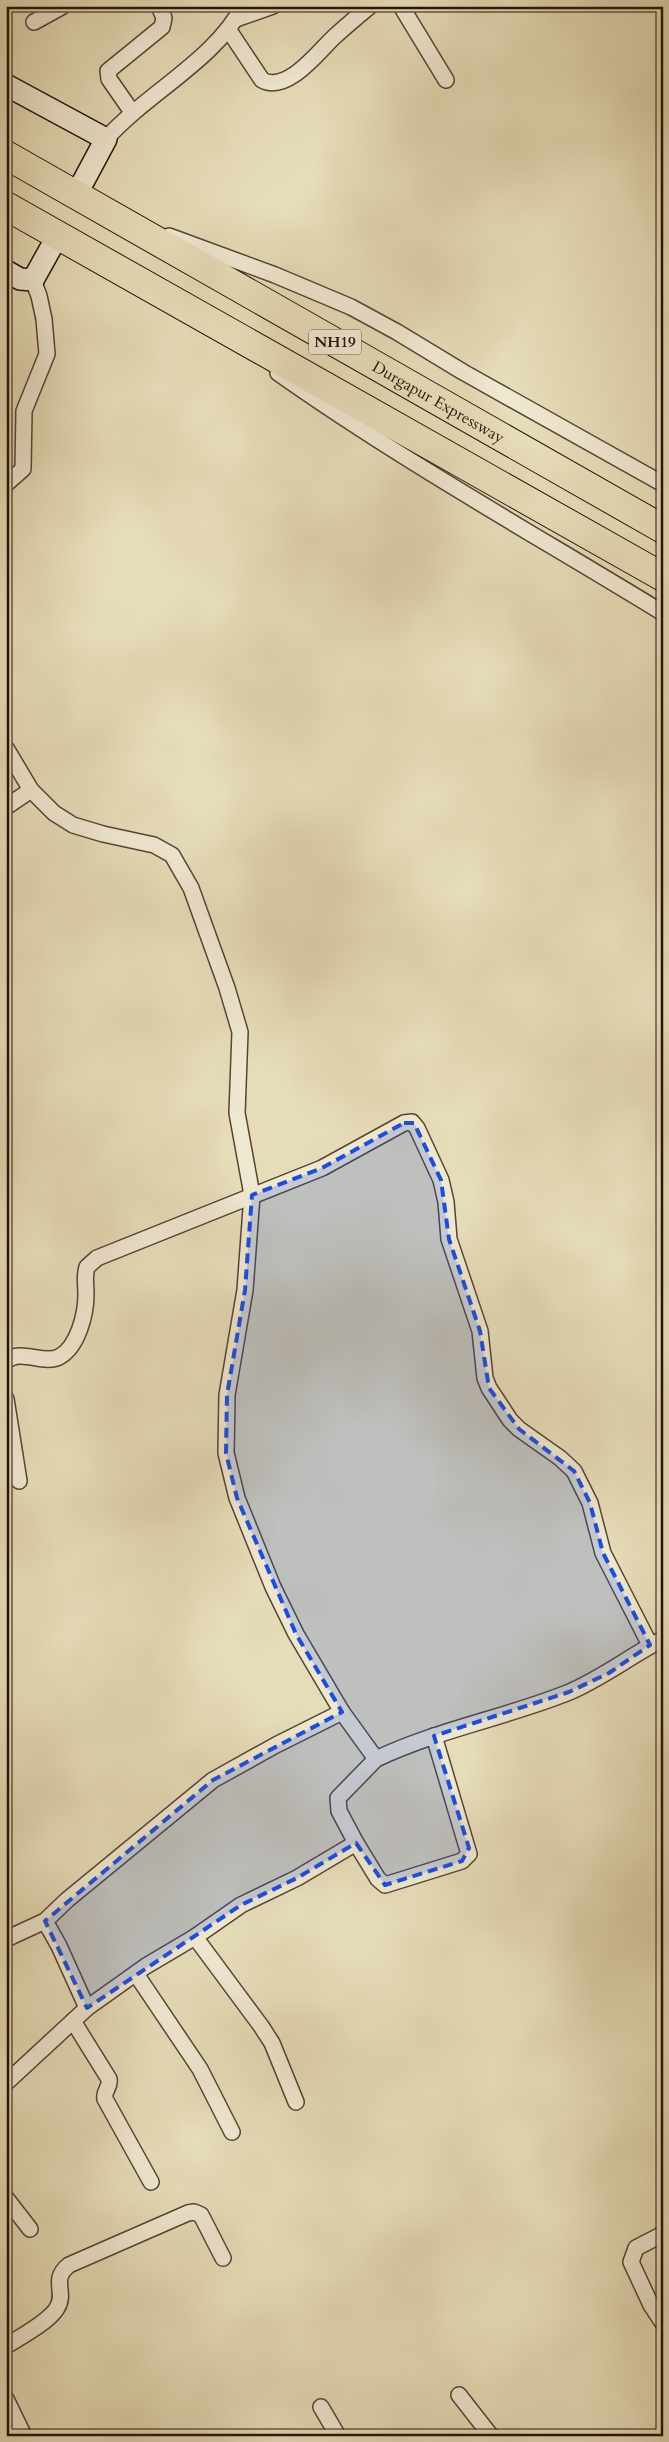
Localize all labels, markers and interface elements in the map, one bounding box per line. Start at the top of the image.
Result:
road number: NH19 [309,330,361,354]
street label: Durgapur Expressway [368,356,509,449]

